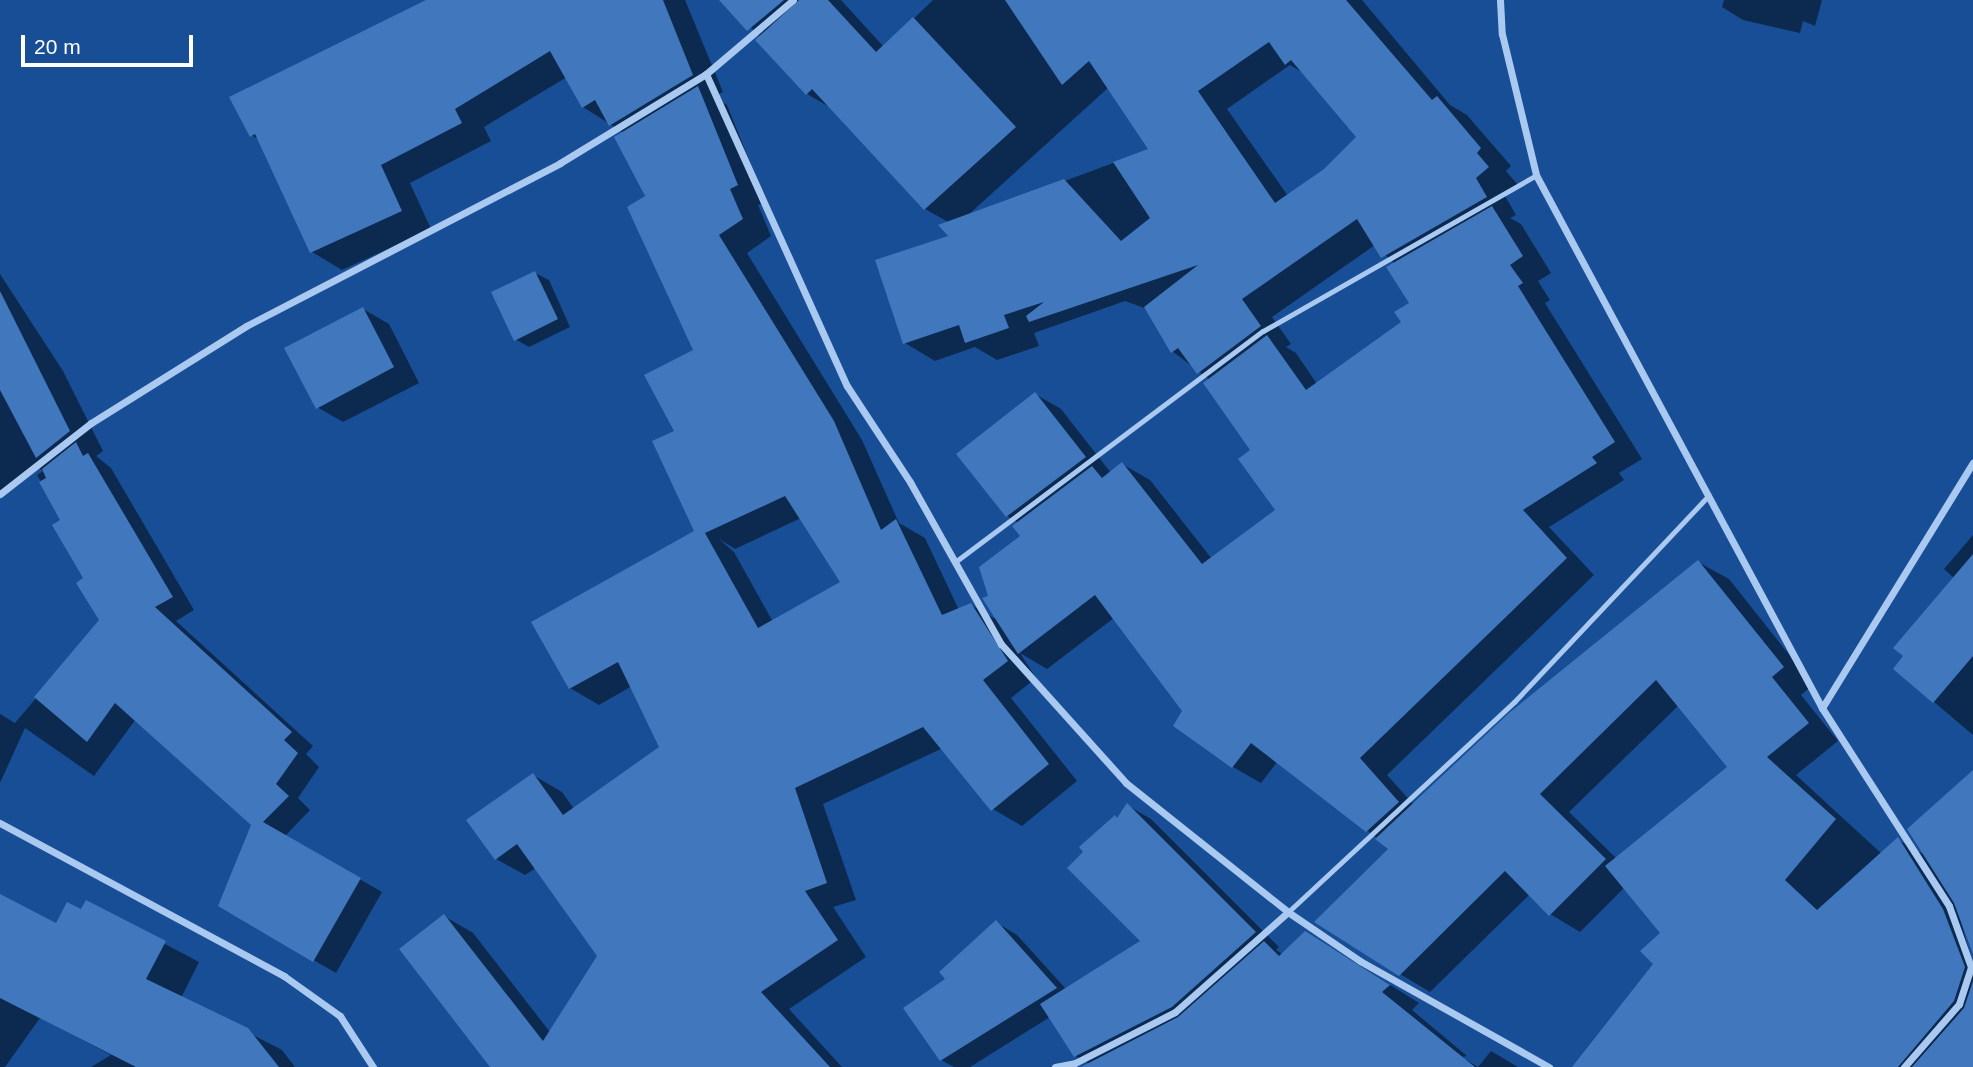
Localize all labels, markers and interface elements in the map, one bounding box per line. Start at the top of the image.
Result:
scale bar [24,21,196,65]
text: 20 m [34,35,81,58]

